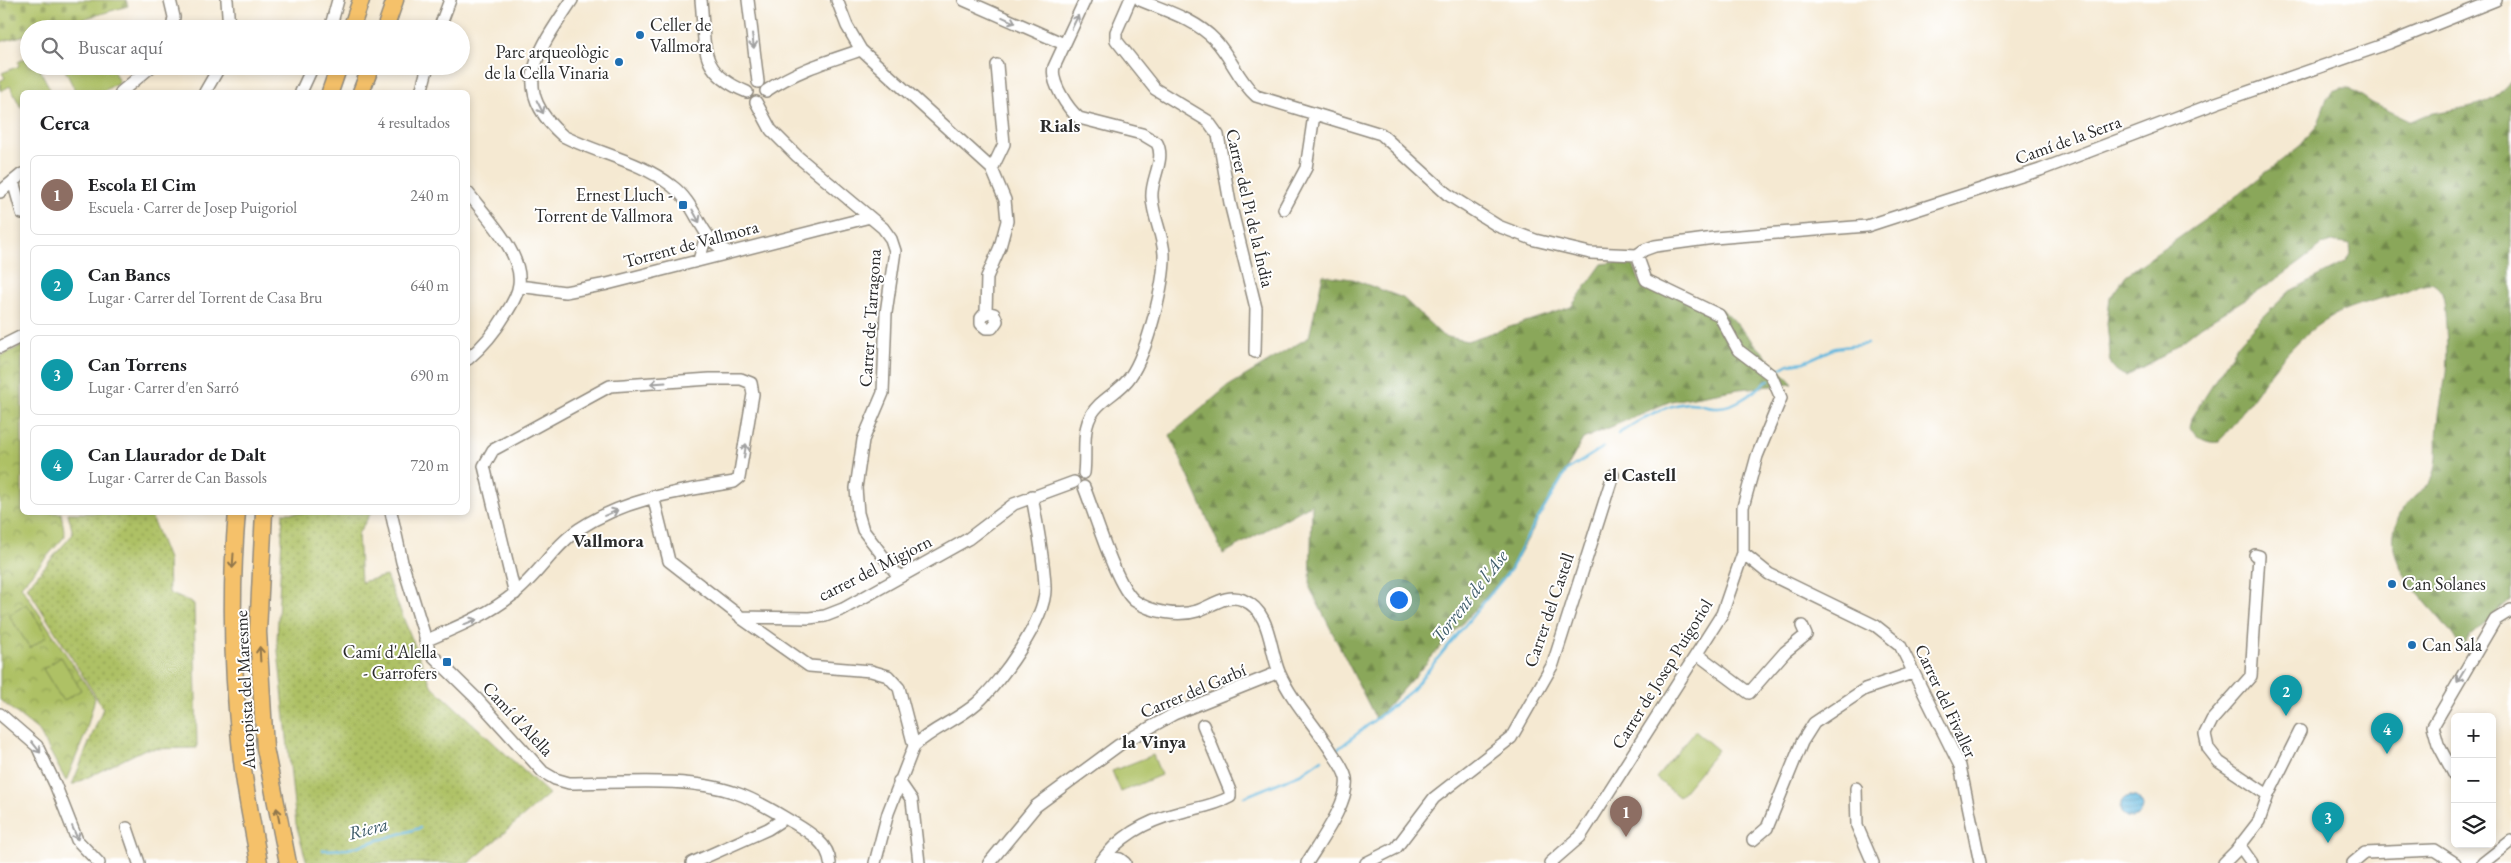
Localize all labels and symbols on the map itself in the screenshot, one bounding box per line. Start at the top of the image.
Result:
place label: Celler de Vallmora [650,13,713,57]
one-way arrow [1001,15,1016,25]
one-way arrow [1070,15,1080,30]
marker: Celler de Vallmora [634,29,646,41]
one-way arrow [748,33,758,49]
place label: Parc arqueològic de la Cella Vinaria [485,40,610,84]
marker: Parc arqueològic de la Cella Vinaria [613,56,625,68]
one-way arrow [535,99,545,114]
street label: Camí de la Serra [2012,109,2125,169]
district label: Rials [1040,113,1080,138]
street label: Carrer del Pi de la Índia [1221,126,1280,290]
place label: Ernest Lluch - Torrent de Vallmora [534,183,674,227]
marker: Ernest Lluch - Torrent de Vallmora [677,199,689,211]
one-way arrow [692,208,702,222]
street label: Torrent de Vallmora [621,214,762,273]
street label: Carrer de Tarragona [853,247,886,388]
one-way arrow [650,378,666,388]
one-way arrow [740,443,750,459]
district label: el Castell [1604,462,1677,487]
one-way arrow [603,508,618,517]
district label: Vallmora [572,528,644,553]
street label: carrer del Migjorn [814,529,936,606]
water label: Torrent de l'Ase [1425,544,1514,648]
street label: Carrer del Castell [1518,549,1579,670]
one-way arrow [228,553,237,569]
place label: Can Solanes [2402,572,2486,595]
marker: Can Solanes [2386,578,2398,590]
your location [1386,587,1412,613]
street label: Carrer de Josep Puigoriol [1606,594,1717,753]
street label: Autopista del Maresme [229,610,260,771]
one-way arrow [462,616,477,626]
place label: Can Sala [2422,633,2483,656]
marker: Can Sala [2406,639,2418,651]
place label: Camí d'Alella - Garrofers [343,640,438,684]
street label: Carrer del Fivaller [1910,640,1983,761]
one-way arrow [255,646,264,662]
marker: Camí d'Alella - Garrofers [441,656,453,668]
street label: Carrer del Garbí [1136,658,1250,723]
one-way arrow [2456,668,2466,682]
pin: 2 [2270,675,2302,716]
street label: Camí d'Alella [478,676,559,762]
pin: 4 [2371,713,2403,754]
district label: la Vinya [1122,729,1187,754]
one-way arrow [30,740,41,753]
pin: 1 [1610,796,1642,837]
pin: 3 [2312,802,2344,843]
one-way arrow [272,808,282,824]
water label: Riera [345,811,391,846]
one-way arrow [70,825,80,840]

